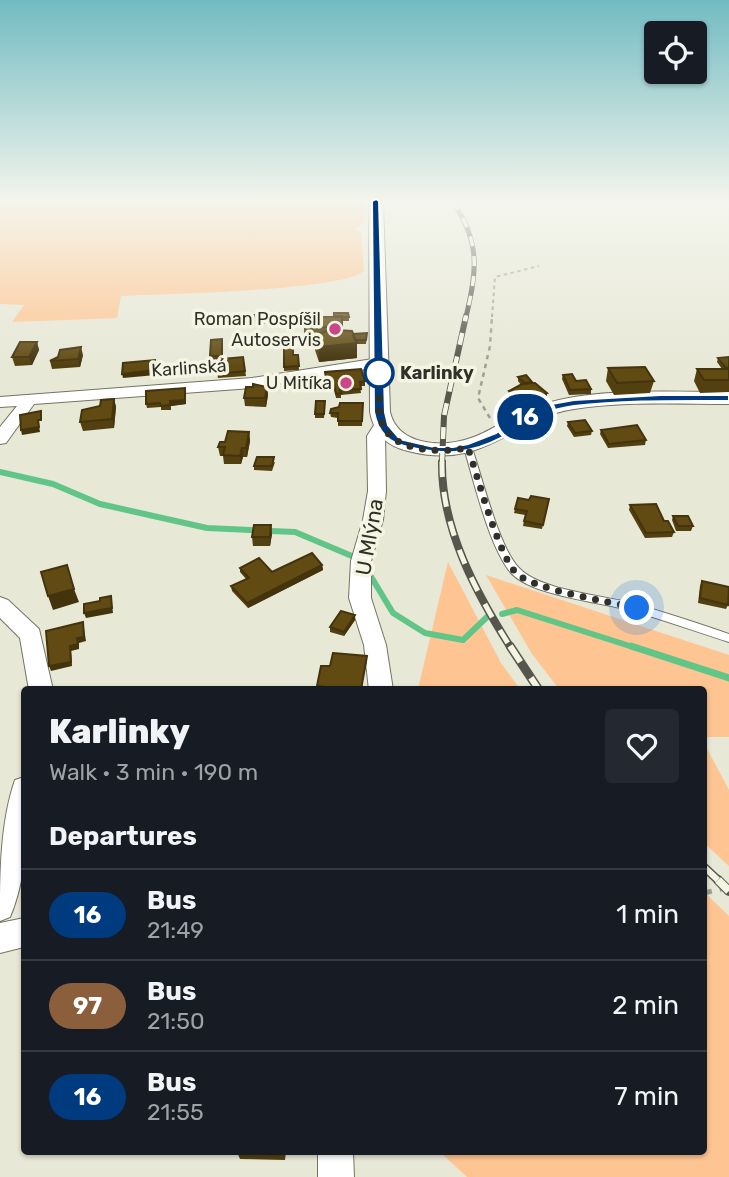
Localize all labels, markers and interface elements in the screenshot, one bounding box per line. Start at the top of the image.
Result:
map controls [644,21,707,84]
button: locate [644,21,707,84]
place label: Roman Pospíšil Autoservis [194,308,321,351]
marker: Roman Pospíšil Autoservis [327,321,343,337]
street label: Karlinská [151,354,227,382]
marker: Karlinky [364,358,394,388]
place label: Karlinky [400,362,474,384]
place label: U Mitíka [266,372,332,394]
marker: U Mitíka [338,375,354,391]
line badge: 16 [494,394,556,440]
text: 16 [511,403,539,431]
street label: U Mlýna [350,497,388,577]
your location [619,590,654,625]
button: heart [605,709,679,783]
text: Karlinky [49,712,190,751]
text: Walk · 3 min · 190 m [49,758,258,786]
text: Departures [49,821,197,852]
text: Bus [147,885,196,916]
text: 1 min [616,899,679,930]
text: 16 [74,901,101,929]
text: 21:49 [147,916,204,944]
text: Bus [147,976,196,1007]
text: 2 min [612,990,679,1021]
text: 97 [73,992,102,1020]
text: 21:50 [147,1007,205,1035]
text: Bus [147,1067,196,1098]
text: 7 min [614,1081,679,1112]
text: 16 [74,1083,101,1111]
text: 21:55 [147,1098,204,1126]

